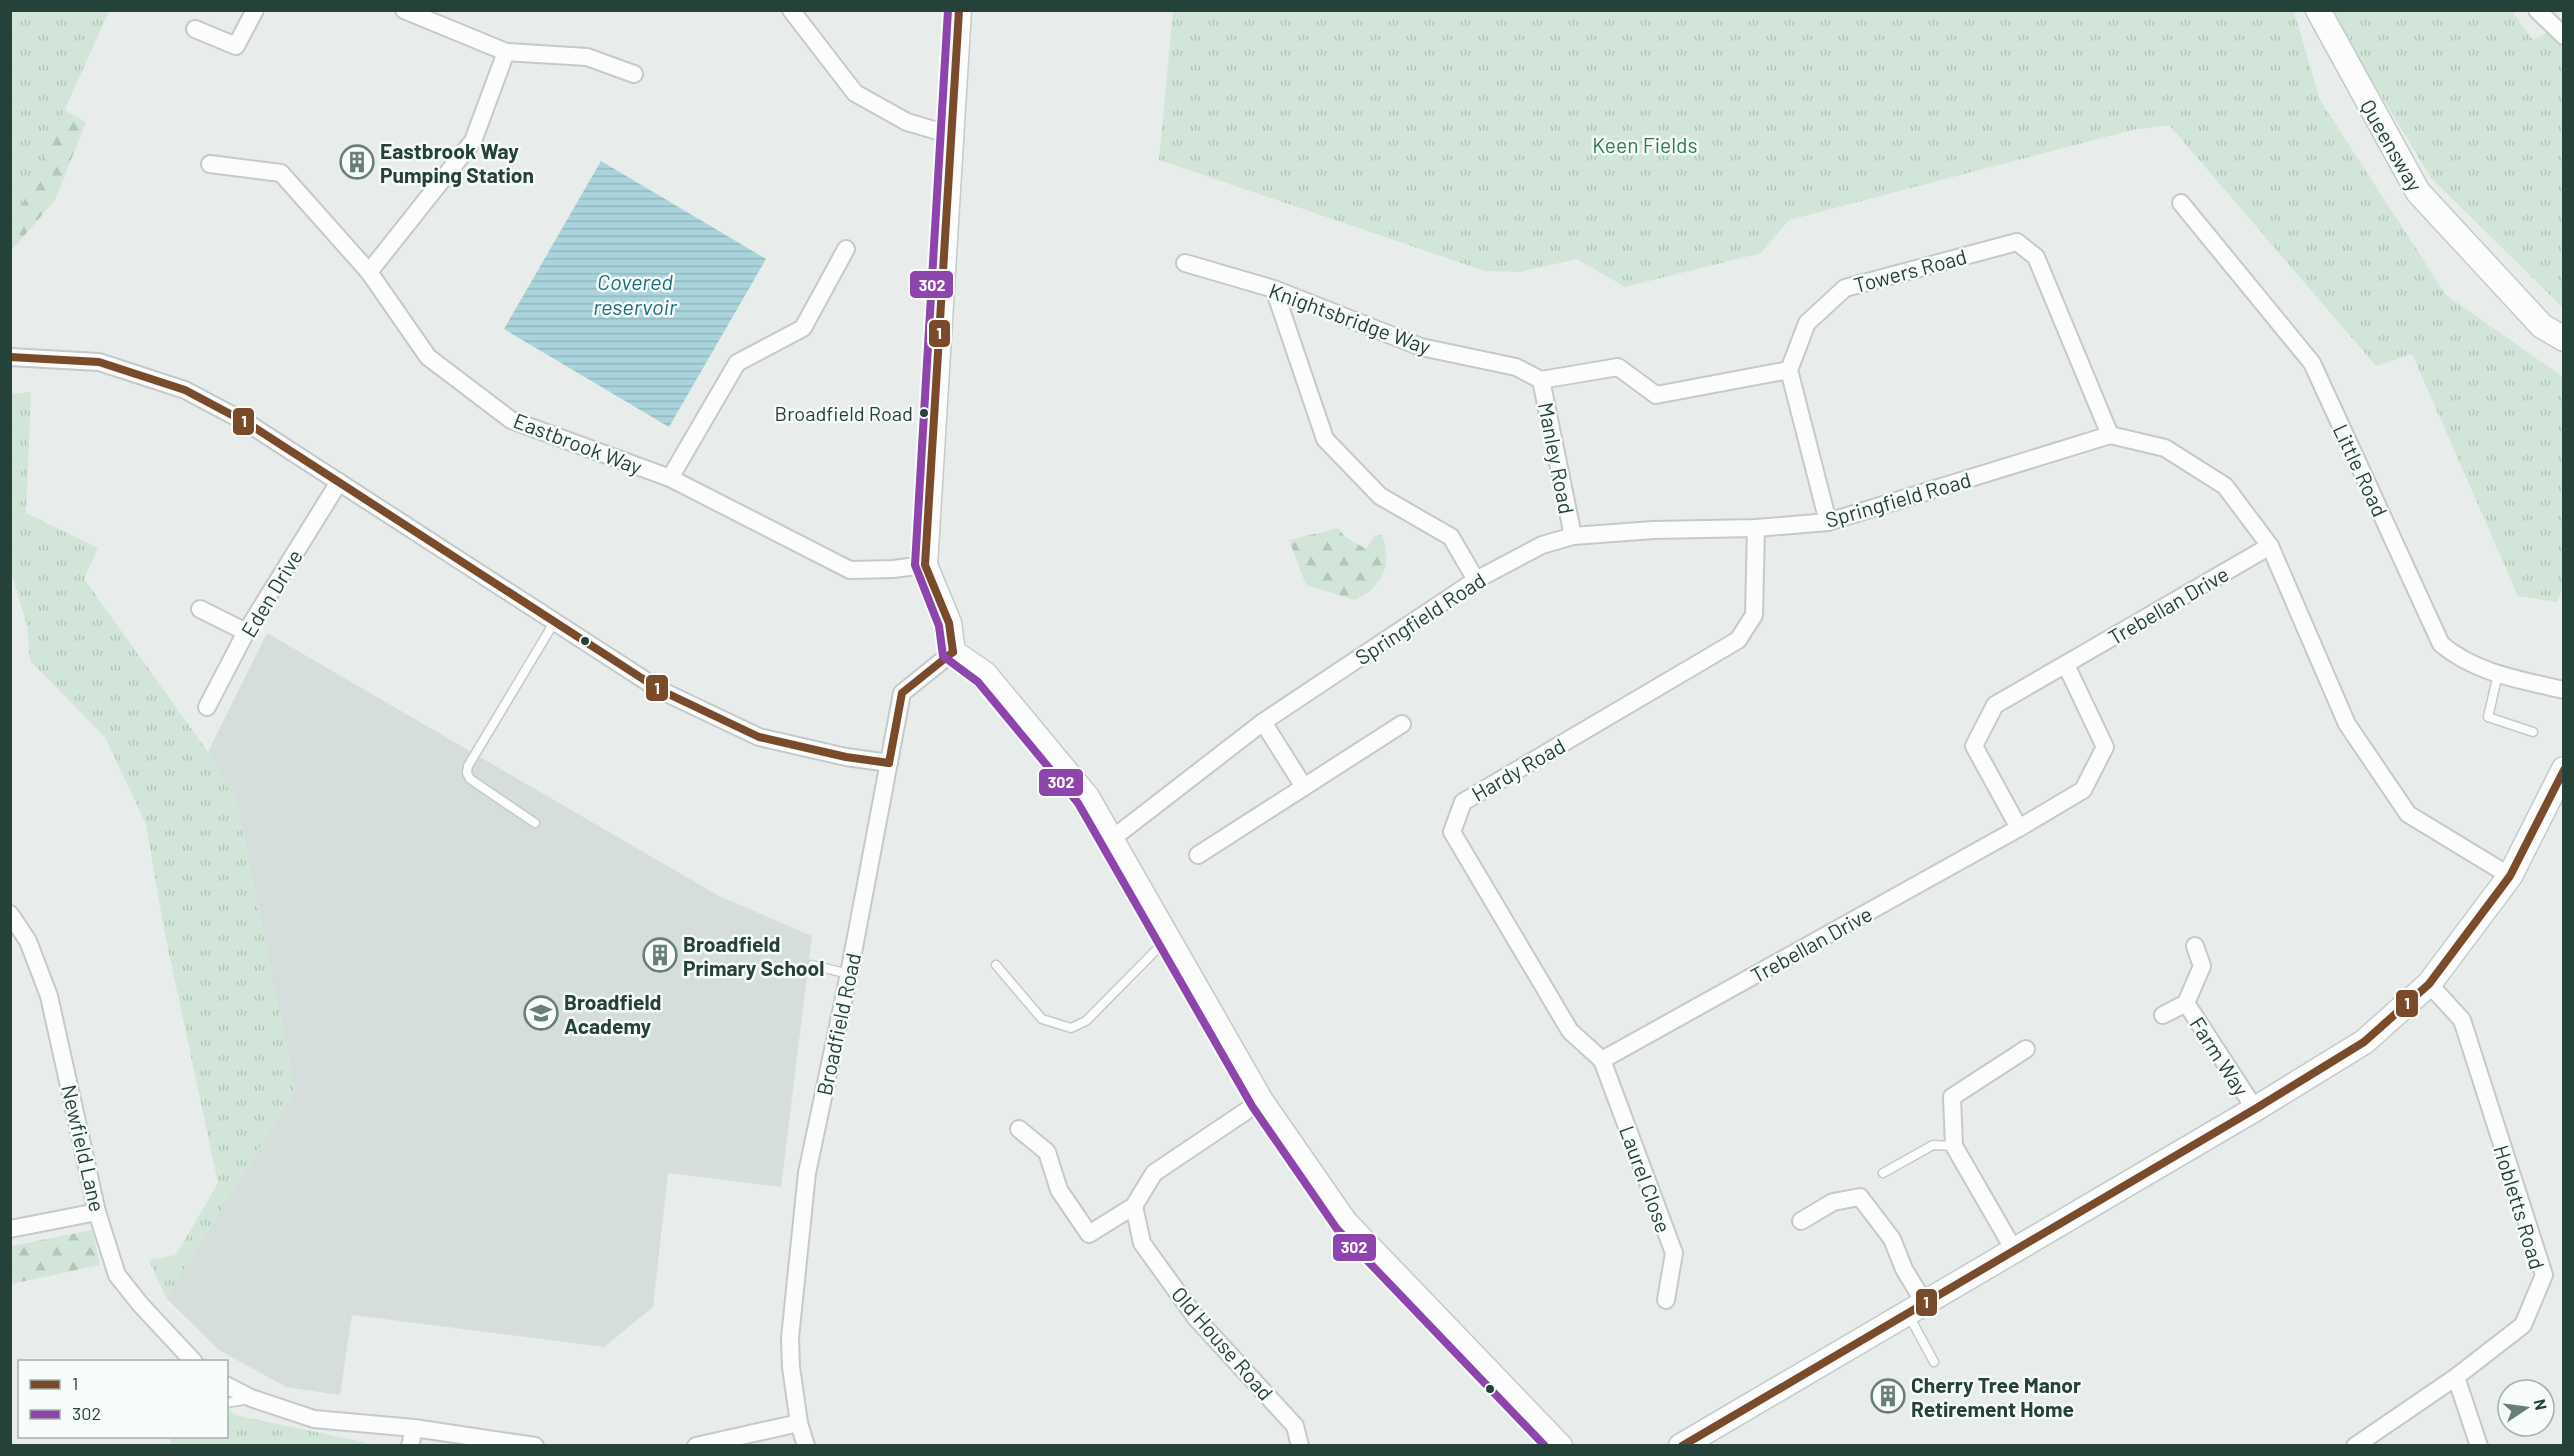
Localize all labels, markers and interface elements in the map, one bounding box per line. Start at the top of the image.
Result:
street label: Queensway [2356,95,2428,196]
park label: Keen Fields [1592,132,1698,157]
place label: Eastbrook Way Pumping Station [380,138,534,187]
building icon: Eastbrook Way Pumping Station [339,144,375,180]
street label: Towers Road [1851,243,1969,297]
water label: Covered reservoir [593,268,678,319]
line badge: 302 [909,270,954,299]
text: 302 [919,275,945,294]
street label: Knightsbridge Way [1266,277,1434,359]
line badge: 1 [928,319,951,348]
text: 1 [936,323,942,342]
street label: Manley Road [1534,400,1580,516]
place label: Broadfield Road [775,401,913,425]
line badge: 1 [232,407,255,436]
street label: Eastbrook Way [510,407,646,479]
marker: Broadfield Road [918,407,930,419]
text: 1 [241,411,247,430]
street label: Little Road [2329,420,2393,520]
street label: Springfield Road [1822,466,1974,532]
street label: Eden Drive [235,545,307,641]
street label: Trebellan Drive [2103,560,2233,650]
street label: Springfield Road [1350,567,1490,669]
unlabelled marker [579,635,591,647]
line badge: 1 [645,674,669,702]
text: 1 [654,678,660,697]
street label: Hardy Road [1467,732,1569,806]
line badge: 302 [1038,768,1084,797]
text: 302 [1048,772,1074,791]
street label: Trebellan Drive [1746,900,1876,988]
place label: Broadfield Primary School [683,931,824,980]
building icon: Broadfield Primary School [642,937,678,973]
street label: Broadfield Road [811,950,865,1098]
place label: Broadfield Academy [564,989,661,1038]
line badge: 1 [2395,989,2419,1018]
text: 1 [2404,993,2410,1012]
school or university icon: Broadfield Academy [523,995,559,1031]
street label: Farm Way [2185,1012,2255,1100]
street label: Newfield Lane [57,1082,111,1214]
street label: Laurel Close [1615,1122,1677,1236]
street label: Hobletts Road [2489,1142,2551,1272]
line badge: 302 [1332,1233,1377,1262]
text: 302 [1341,1237,1367,1256]
street label: Old House Road [1167,1281,1279,1405]
line badge: 1 [1915,1288,1938,1317]
text: 1 [1923,1292,1929,1311]
legend [18,1360,228,1438]
text: 1 [72,1372,78,1394]
place label: Cherry Tree Manor Retirement Home [1911,1372,2081,1421]
building icon: Cherry Tree Manor Retirement Home [1870,1378,1906,1414]
north arrow [2496,1378,2556,1438]
unlabelled marker [1484,1383,1496,1395]
text: N [2531,1397,2552,1412]
text: 302 [72,1402,101,1424]

